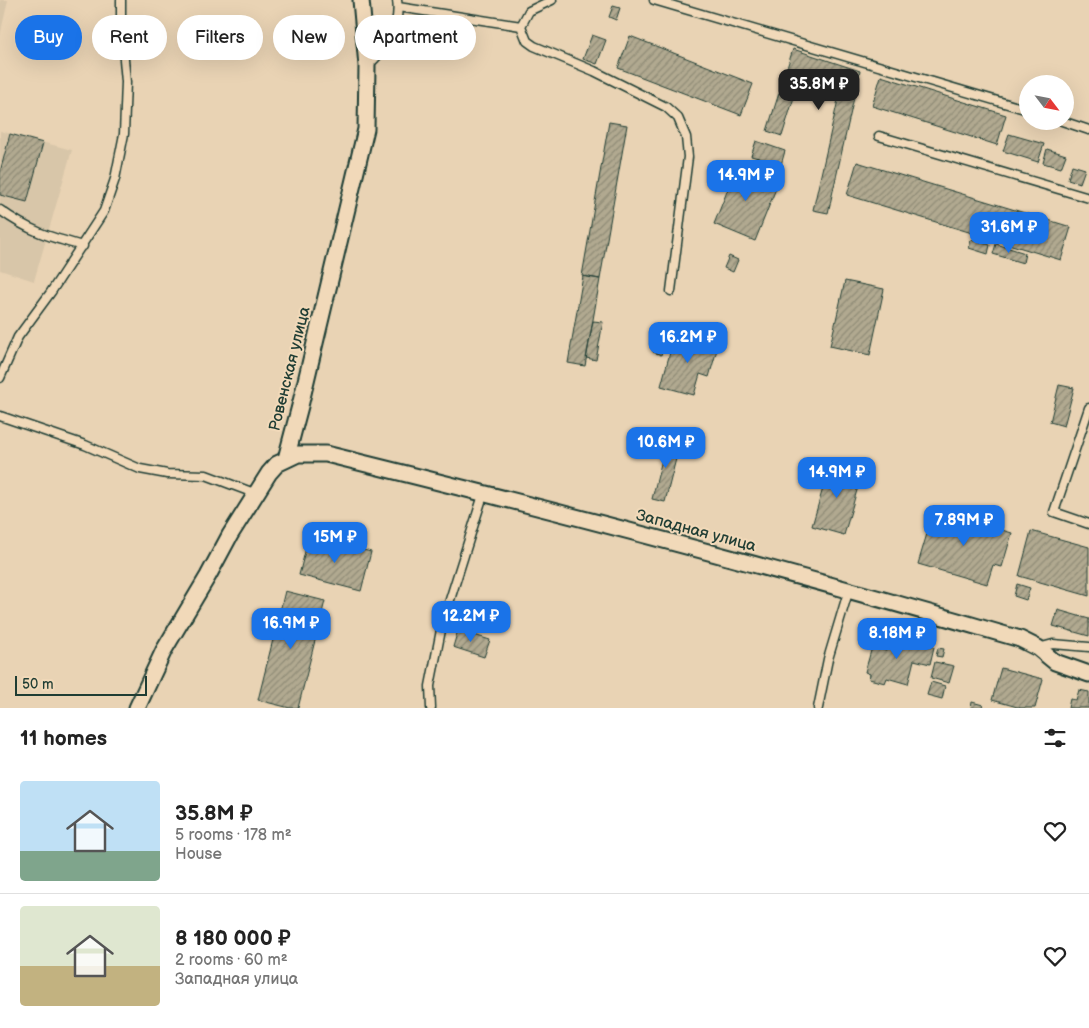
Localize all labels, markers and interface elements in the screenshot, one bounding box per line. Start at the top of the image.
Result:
chip: Buy [15,15,82,60]
chip: Rent [92,15,167,60]
chip: Filters [177,15,263,60]
chip: New [273,15,345,60]
chip: Apartment [355,15,476,60]
pin: 35.8M ₽ [773,68,865,111]
text: 35.8M ₽ [789,75,849,94]
north arrow [1019,75,1074,130]
map controls [1019,75,1074,130]
pin: 14.9M ₽ [700,160,792,202]
text: 14.9M ₽ [718,166,774,185]
pin: 31.6M ₽ [963,212,1055,254]
text: 31.6M ₽ [981,218,1037,237]
street label: Ровенская улица [265,304,315,433]
pin: 16.2M ₽ [642,322,734,364]
text: 16.2M ₽ [660,328,716,347]
pin: 10.6M ₽ [620,426,712,469]
text: 10.6M ₽ [637,433,695,452]
pin: 14.9M ₽ [791,456,883,499]
text: 14.9M ₽ [809,463,865,482]
pin: 7.89M ₽ [918,504,1010,547]
street label: Западная улица [634,506,759,556]
text: 7.89M ₽ [935,511,993,530]
pin: 15M ₽ [300,522,370,564]
text: 15M ₽ [313,528,357,547]
pin: 12.2M ₽ [425,600,517,643]
text: 12.2M ₽ [443,607,499,626]
pin: 16.9M ₽ [245,608,337,650]
text: 16.9M ₽ [263,614,319,633]
pin: 8.18M ₽ [851,618,943,660]
text: 8.18M ₽ [869,624,925,643]
scale bar [15,673,148,696]
text: 50 m [22,676,54,693]
icon: filters [1041,724,1069,752]
text: 11 homes [20,726,107,751]
icon: home [60,801,120,861]
text: 35.8M ₽ [175,801,253,826]
icon: heart [1041,817,1069,845]
text: 5 rooms · 178 m² [175,826,292,845]
text: House [175,845,222,864]
icon: home [60,926,120,986]
text: 8 180 000 ₽ [175,926,291,951]
icon: heart [1041,942,1069,970]
text: 2 rooms · 60 m² [175,951,288,970]
text: Западная улица [175,970,298,989]

